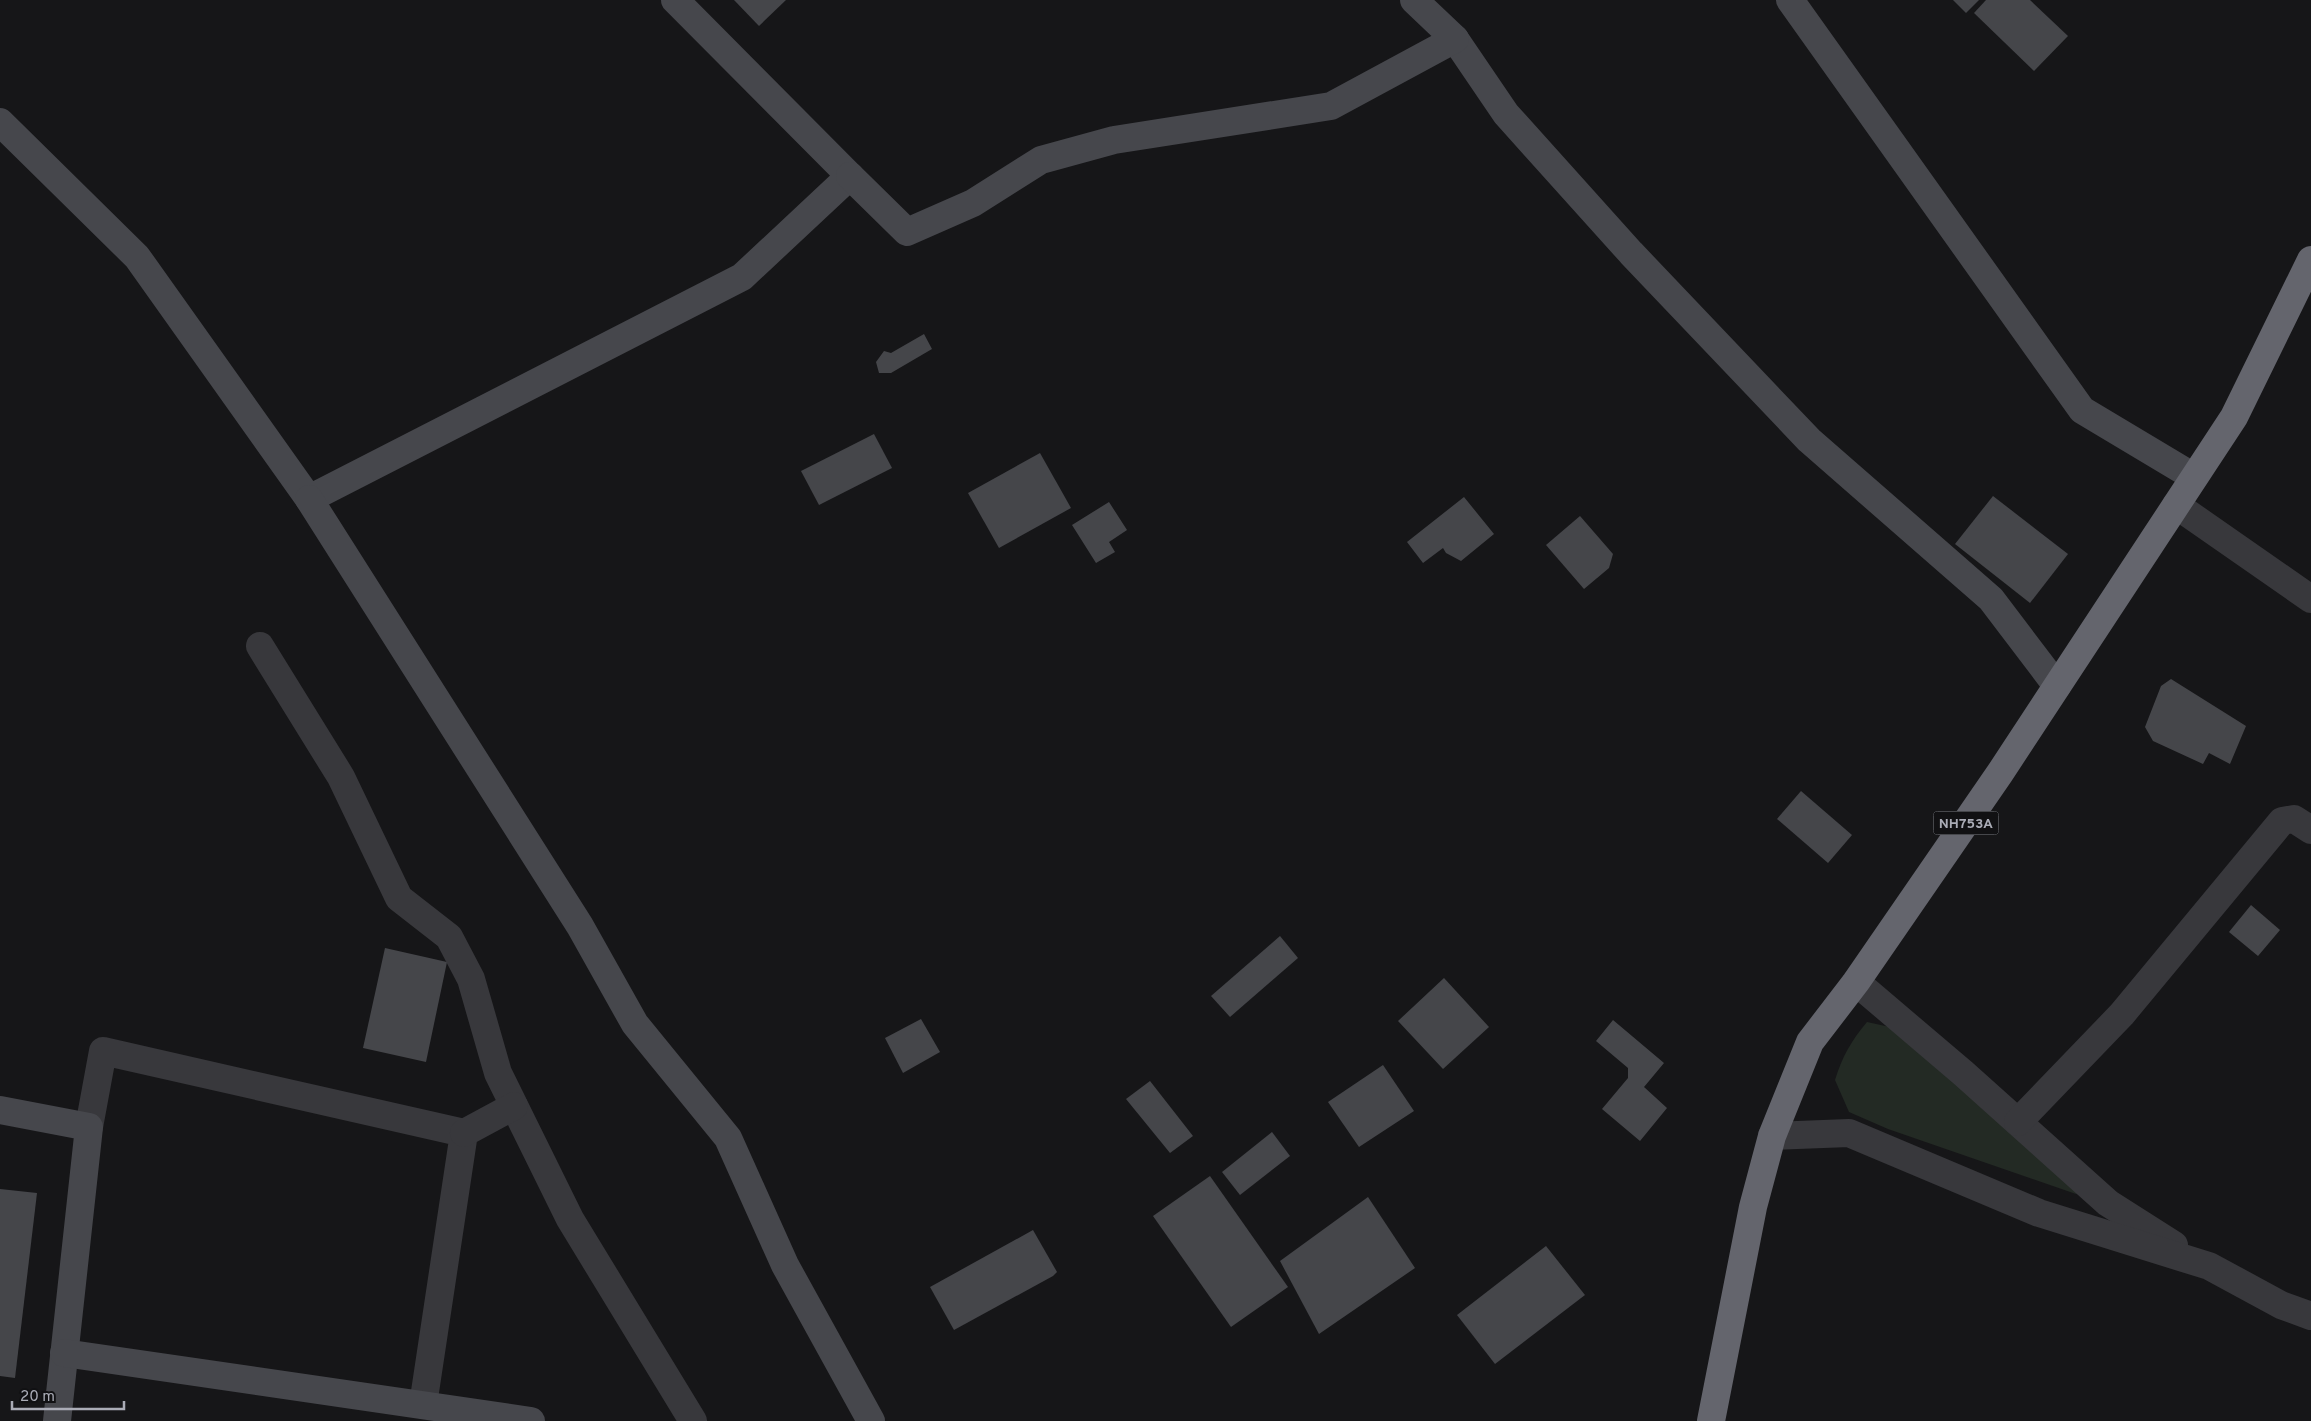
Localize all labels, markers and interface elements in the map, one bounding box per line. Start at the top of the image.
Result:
road number: NH753A [1934,811,1998,834]
scale bar [12,1378,125,1410]
text: 20 m [20,1388,55,1407]

